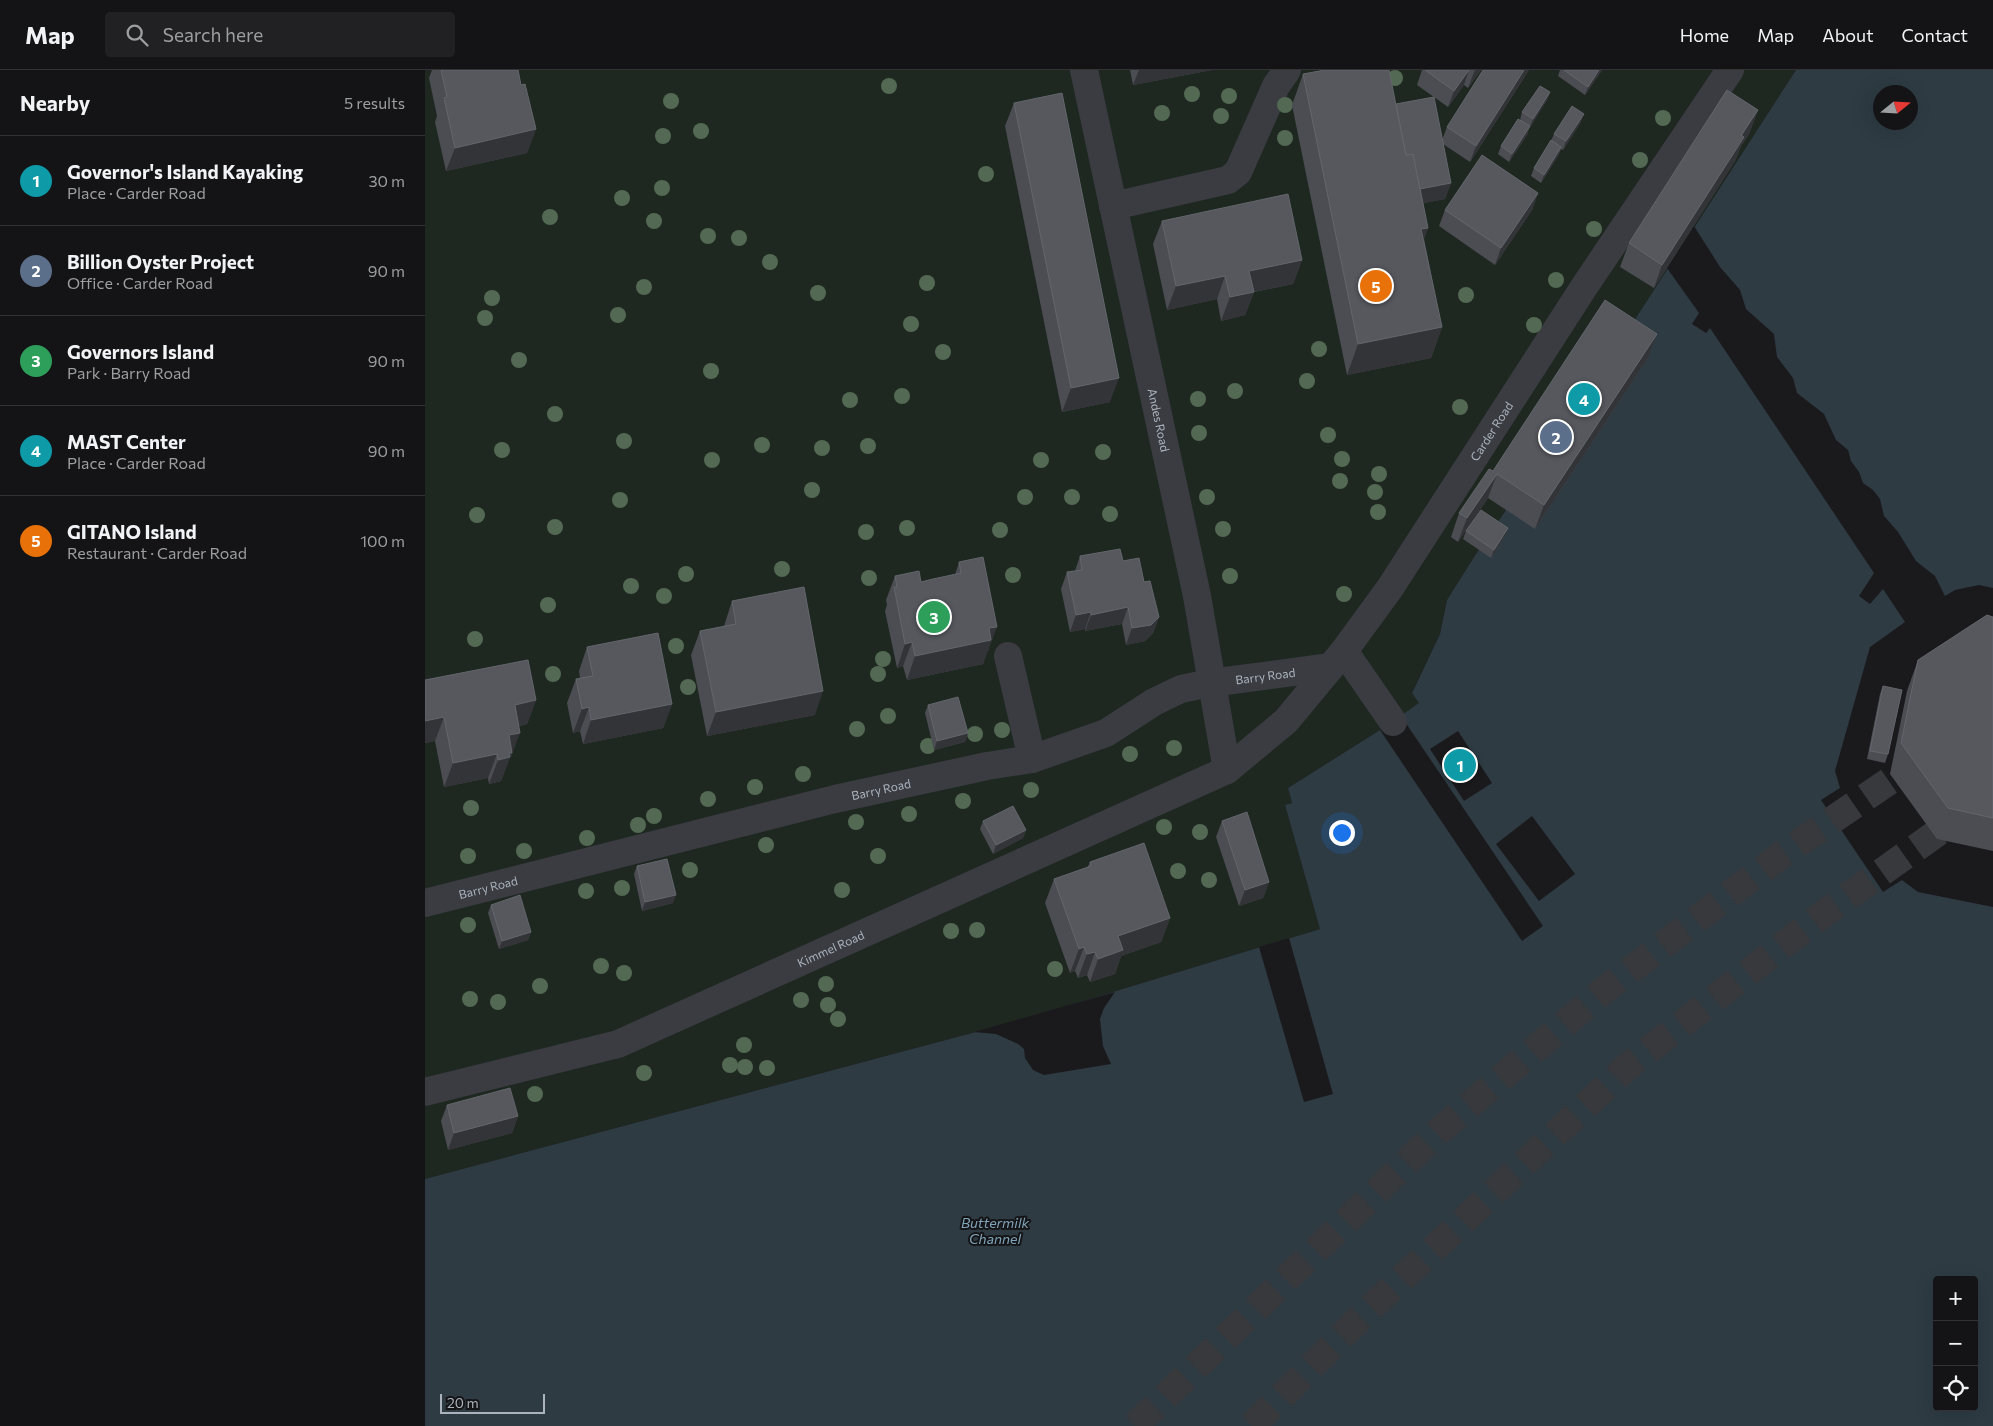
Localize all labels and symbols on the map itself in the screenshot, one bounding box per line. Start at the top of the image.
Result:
north arrow [1873,85,1918,130]
pin: 5 [1360,267,1392,305]
pin: 4 [1568,380,1600,418]
street label: Andes Road [1146,387,1173,453]
street label: Carder Road [1467,399,1515,463]
pin: 2 [1540,418,1572,456]
pin: 3 [918,598,950,636]
street label: Barry Road [1235,665,1296,687]
pin: 1 [1444,746,1476,784]
street label: Barry Road [850,776,912,802]
your location [1329,820,1355,846]
street label: Barry Road [457,873,519,901]
street label: Kimmel Road [795,927,866,969]
water label: Buttermilk Channel [961,1214,1029,1247]
scale bar [440,1391,545,1414]

